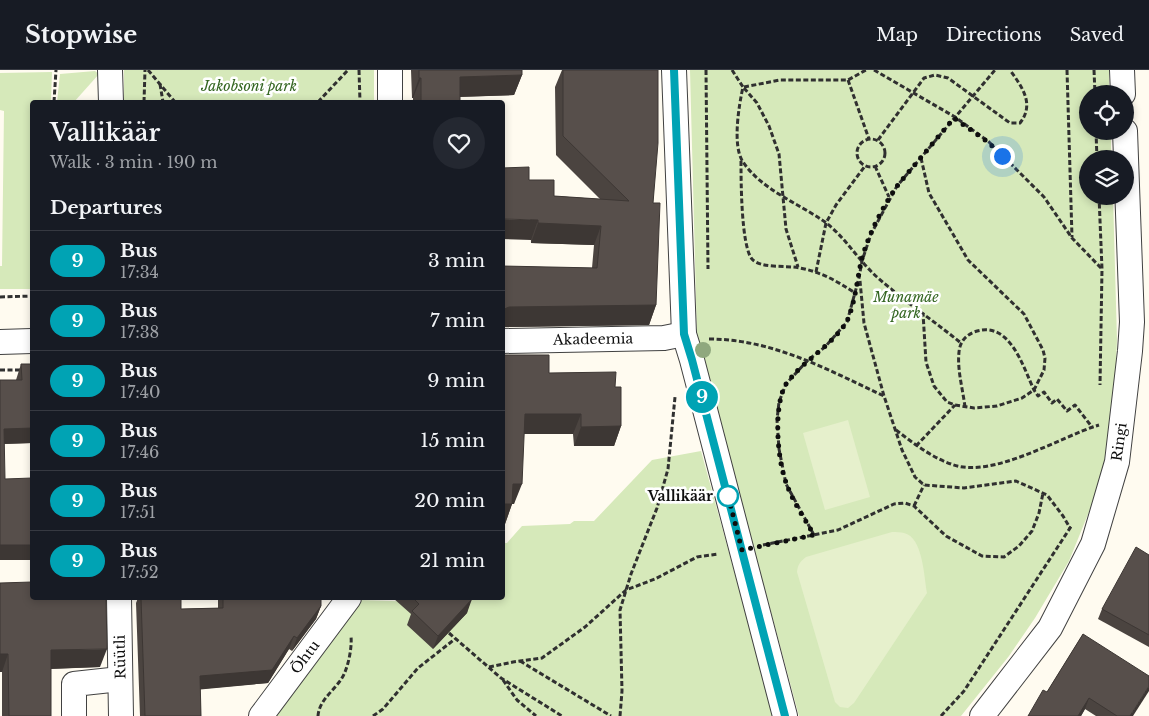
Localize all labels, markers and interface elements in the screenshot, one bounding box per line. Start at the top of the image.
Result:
text: Stopwise [25,20,137,49]
text: Map [876,24,918,46]
text: Directions [946,24,1042,46]
text: Saved [1070,24,1124,46]
park label: Jakobsoni park [200,77,297,95]
map controls [1079,85,1134,205]
button: locate [1079,85,1134,140]
button: heart [433,117,485,169]
text: Vallikäär [50,118,160,147]
your location [990,144,1015,169]
button: layers [1079,150,1134,205]
text: Walk · 3 min · 190 m [50,152,217,172]
text: Departures [50,196,162,219]
text: Bus [120,239,157,262]
text: 3 min [428,249,485,272]
text: 9 [71,250,84,272]
text: 17:34 [120,262,159,282]
park label: Munamäe park [872,288,939,322]
text: Bus [120,299,157,322]
text: 7 min [430,309,485,332]
text: 9 [71,310,84,332]
text: 17:38 [120,322,159,342]
street label: Akadeemia [552,329,634,349]
text: Bus [120,359,157,382]
text: 9 min [427,369,485,392]
text: 9 [71,370,84,392]
line badge: 9 [686,381,718,413]
text: 17:40 [120,382,161,402]
text: 9 [696,386,708,408]
text: Bus [120,419,157,442]
street label: Ringi [1107,421,1131,462]
text: 15 min [420,429,485,452]
text: 9 [71,430,84,452]
text: 17:46 [120,442,159,462]
text: Bus [120,479,157,502]
marker: Vallikäär [717,485,739,507]
place label: Vallikäär [647,487,713,505]
text: 20 min [414,489,485,512]
text: 9 [71,490,84,512]
text: 17:51 [120,502,156,522]
text: Bus [120,539,157,562]
text: 21 min [419,549,485,572]
text: 9 [71,550,84,572]
text: 17:52 [120,562,159,582]
street label: Rüütli [111,634,129,679]
street label: Õhtu [287,636,324,677]

